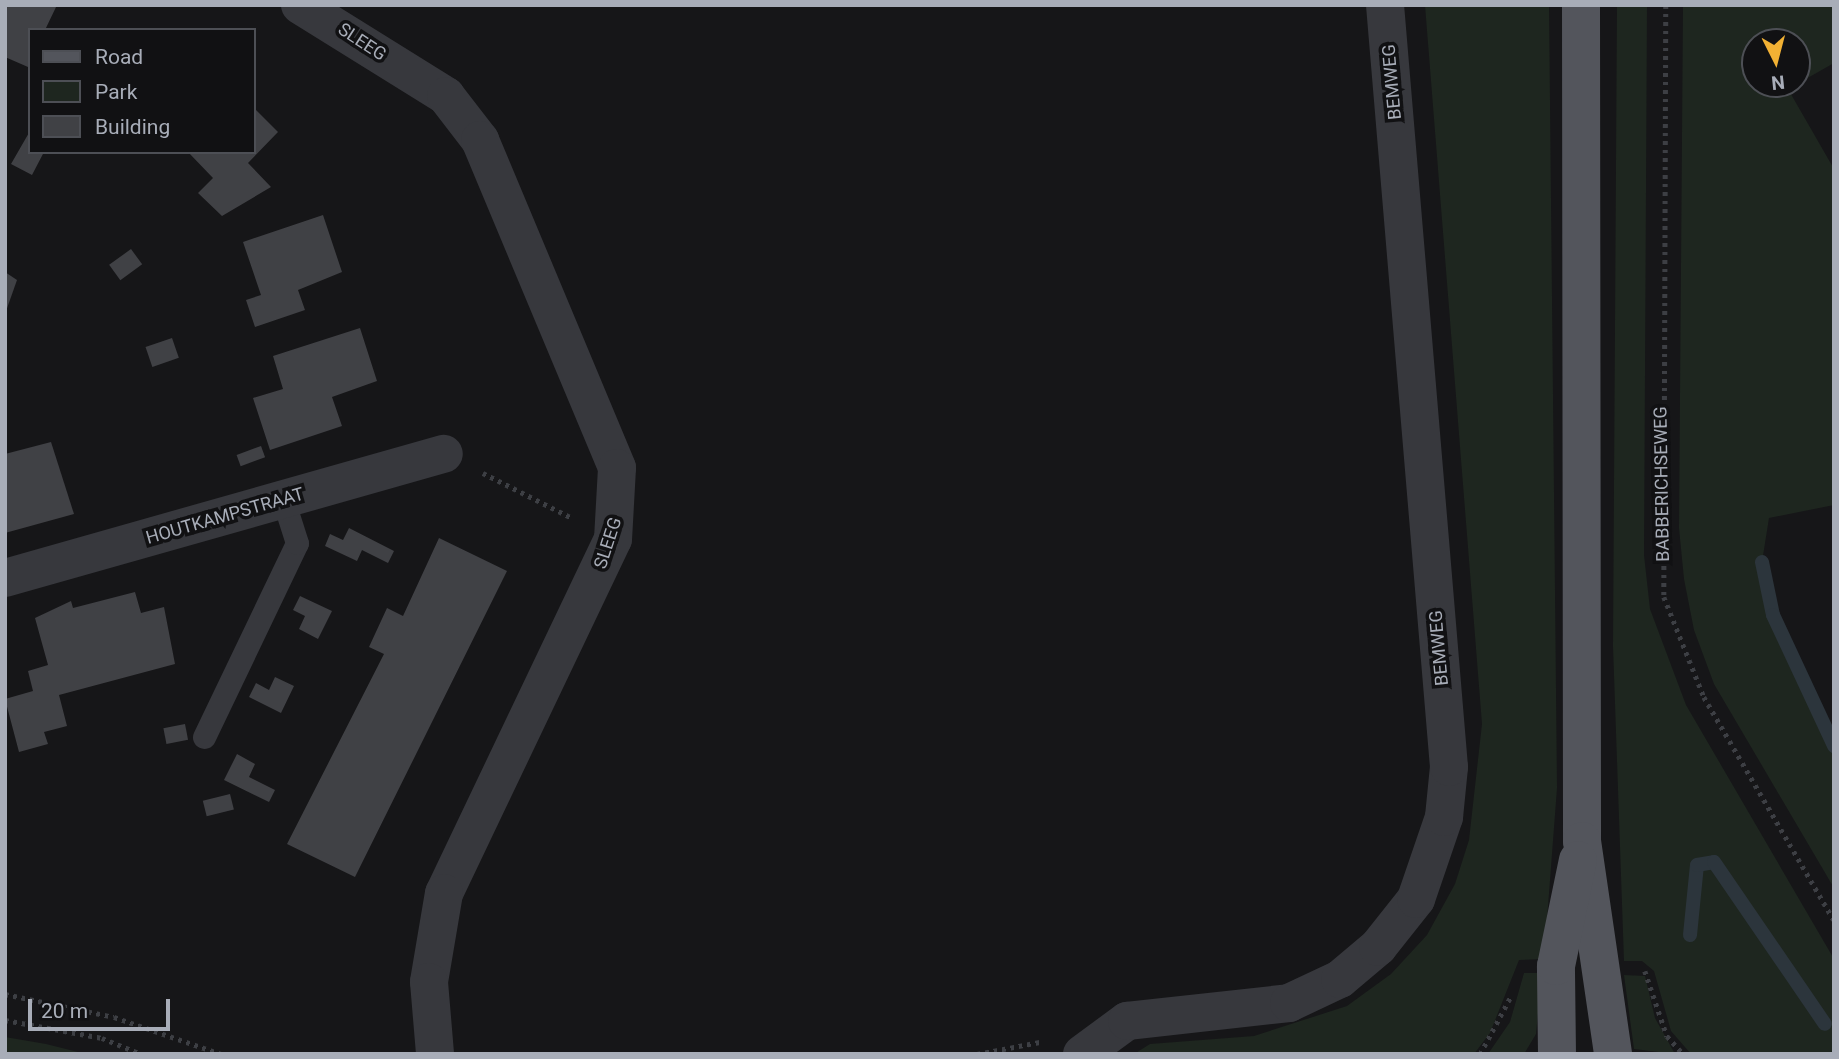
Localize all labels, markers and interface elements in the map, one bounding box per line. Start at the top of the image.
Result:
street label: SLEEG [334,18,390,66]
legend [28,28,256,154]
north arrow [1741,28,1811,98]
street label: BEMWEG [1378,43,1406,121]
text: Road [95,45,143,69]
text: N [1770,70,1786,95]
text: Park [95,80,137,104]
text: Building [95,115,170,139]
street label: BABBERICHSEWEG [1650,406,1674,562]
street label: HOUTKAMPSTRAAT [144,483,306,549]
street label: SLEEG [590,514,626,572]
street label: BEMWEG [1425,609,1453,687]
scale bar [32,986,173,1030]
text: 20 m [41,999,88,1023]

